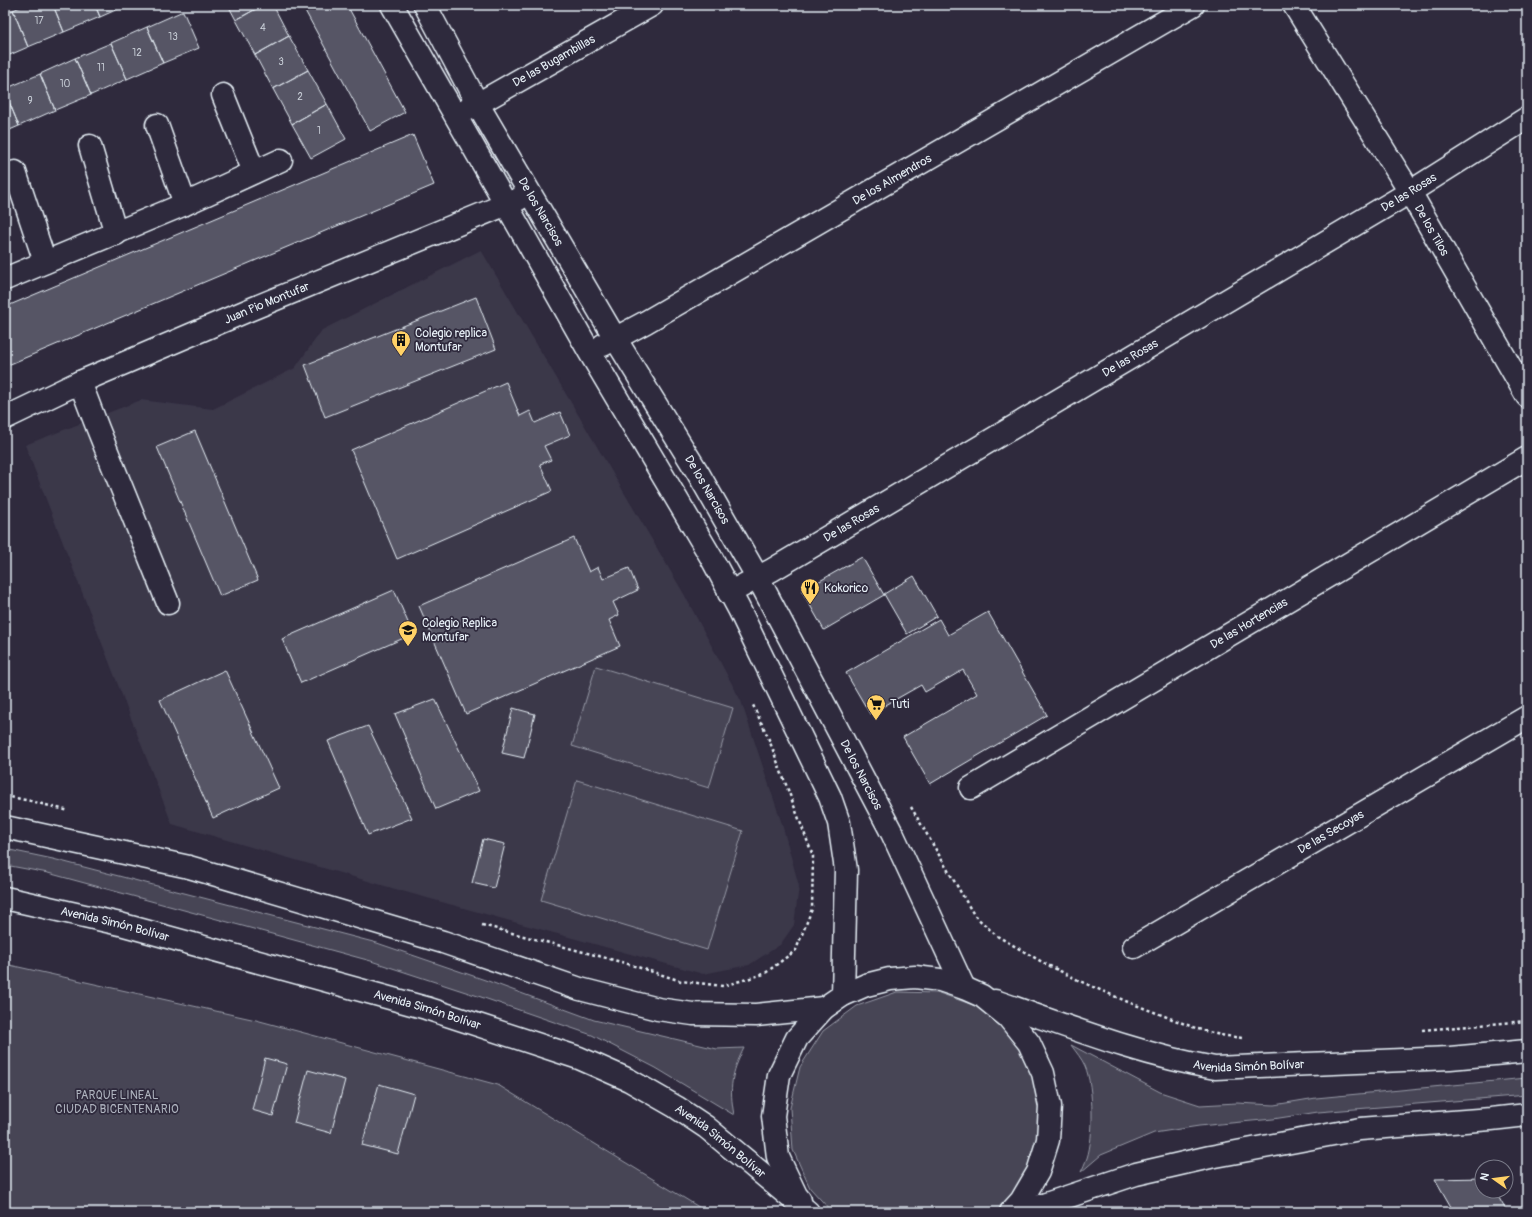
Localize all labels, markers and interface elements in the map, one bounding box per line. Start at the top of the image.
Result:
house number: 17 [34,15,44,27]
house number: 4 [260,22,266,34]
house number: 13 [168,31,178,43]
street label: De las Bugambillas [510,31,598,90]
house number: 12 [132,47,142,59]
house number: 3 [278,56,284,68]
house number: 11 [97,62,105,74]
house number: 10 [60,78,71,90]
house number: 2 [297,91,303,103]
house number: 9 [27,95,33,107]
house number: 1 [317,125,321,137]
street label: De los Almendros [850,150,935,208]
street label: De las Rosas [1378,169,1440,215]
street label: De los Narcisos [515,175,567,249]
street label: De los Tilos [1411,202,1453,259]
street label: Juan Pio Montufar [222,278,312,327]
place label: Colegio replica Montufar [415,326,488,355]
building icon: Colegio replica Montufar [390,329,412,357]
street label: De las Rosas [1100,335,1161,380]
street label: De los Narcisos [681,453,733,527]
street label: De las Rosas [821,500,882,545]
restaurant icon: Kokorico [799,577,821,605]
place label: Kokorico [824,581,869,596]
street label: De las Hortencias [1207,594,1291,652]
place label: Colegio Replica Montufar [422,616,497,645]
school or university icon: Colegio Replica Montufar [397,619,419,647]
supermarket icon: Tuti [865,693,887,721]
place label: Tuti [890,697,909,712]
street label: De los Narcisos [837,737,886,813]
street label: De las Secoyas [1295,806,1367,857]
street label: Avenida Simón Bolívar [59,903,172,945]
street label: Avenida Simón Bolívar [372,986,484,1033]
street label: Avenida Simón Bolívar [1192,1057,1305,1076]
park label: PARQUE LINEAL CIUDAD BICENTENARIO [55,1088,179,1117]
street label: Avenida Simón Bolívar [672,1101,769,1182]
north arrow [1474,1159,1514,1199]
text: N [1478,1171,1492,1182]

